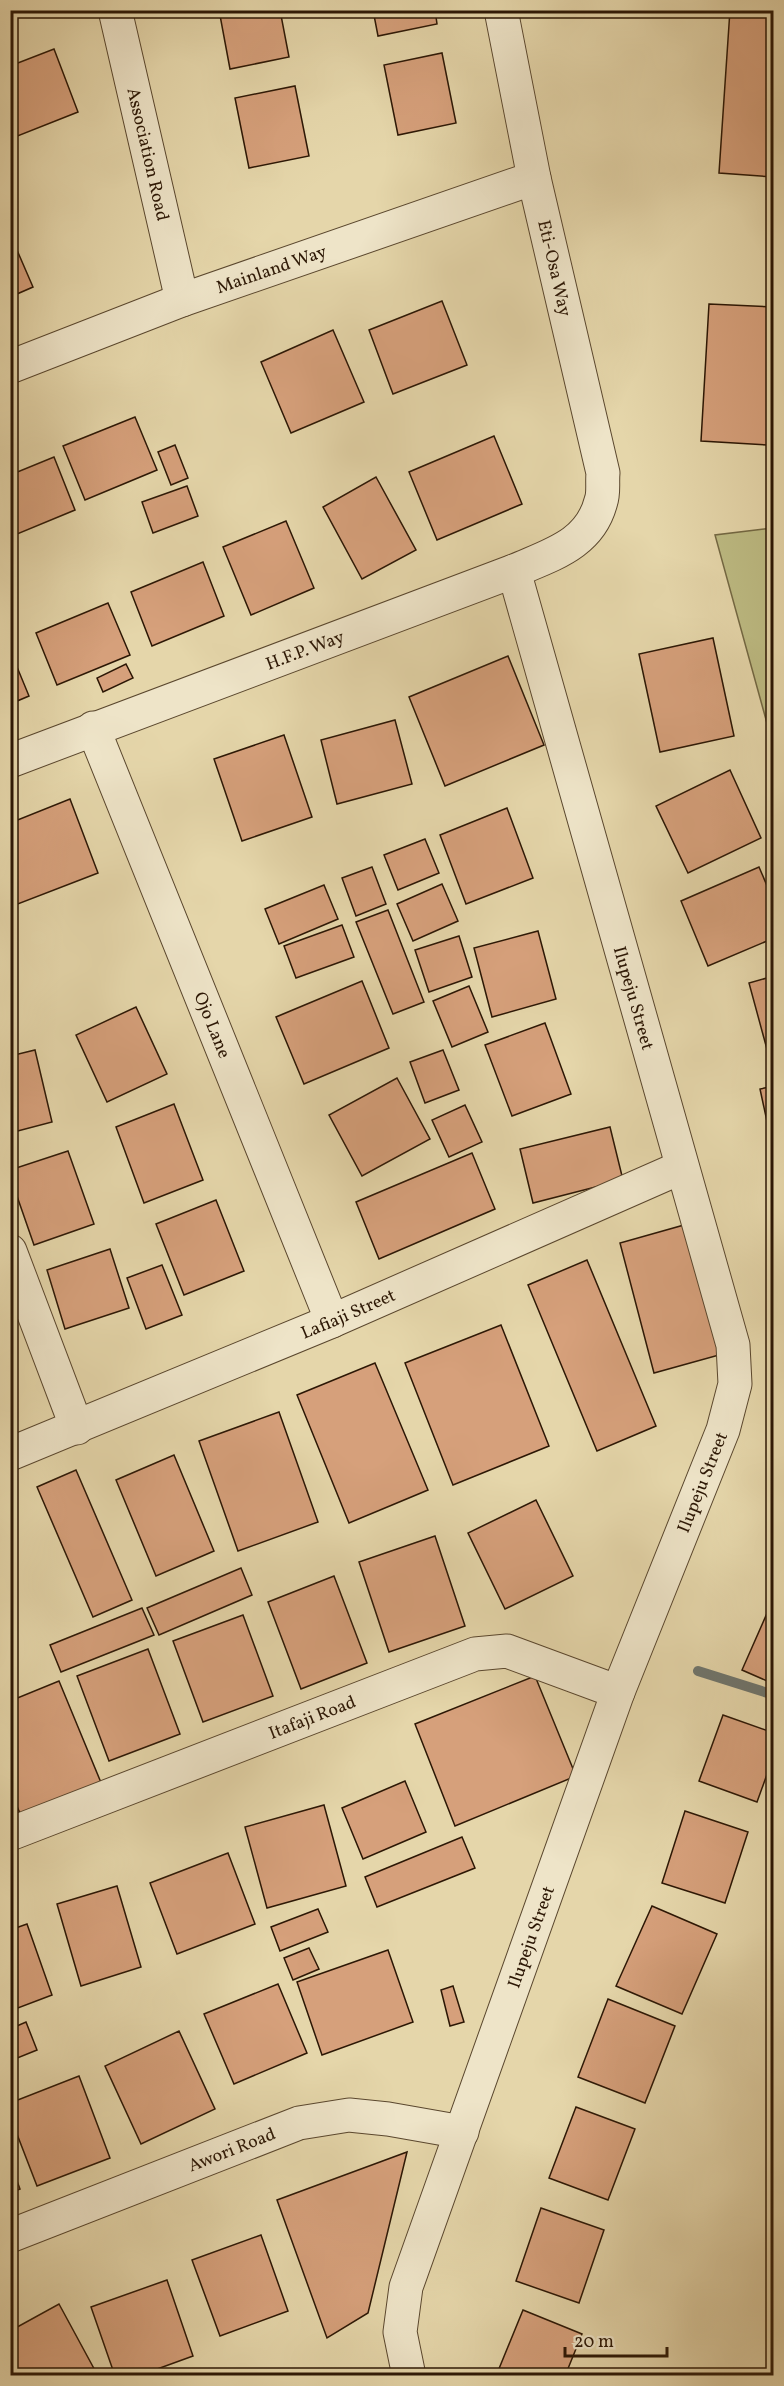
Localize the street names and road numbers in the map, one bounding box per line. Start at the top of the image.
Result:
street label: Association Road [119,85,174,224]
street label: Eti-Osa Way [530,218,577,319]
street label: Mainland Way [213,240,330,301]
street label: H.F.P. Way [262,625,348,677]
street label: Ilupeju Street [606,944,659,1053]
street label: Ojo Lane [187,988,236,1062]
street label: Lafiaji Street [298,1284,400,1346]
street label: Ilupeju Street [672,1428,735,1537]
street label: Itafaji Road [265,1690,360,1747]
street label: Ilupeju Street [502,1883,562,1992]
street label: Awori Road [185,2122,280,2179]

